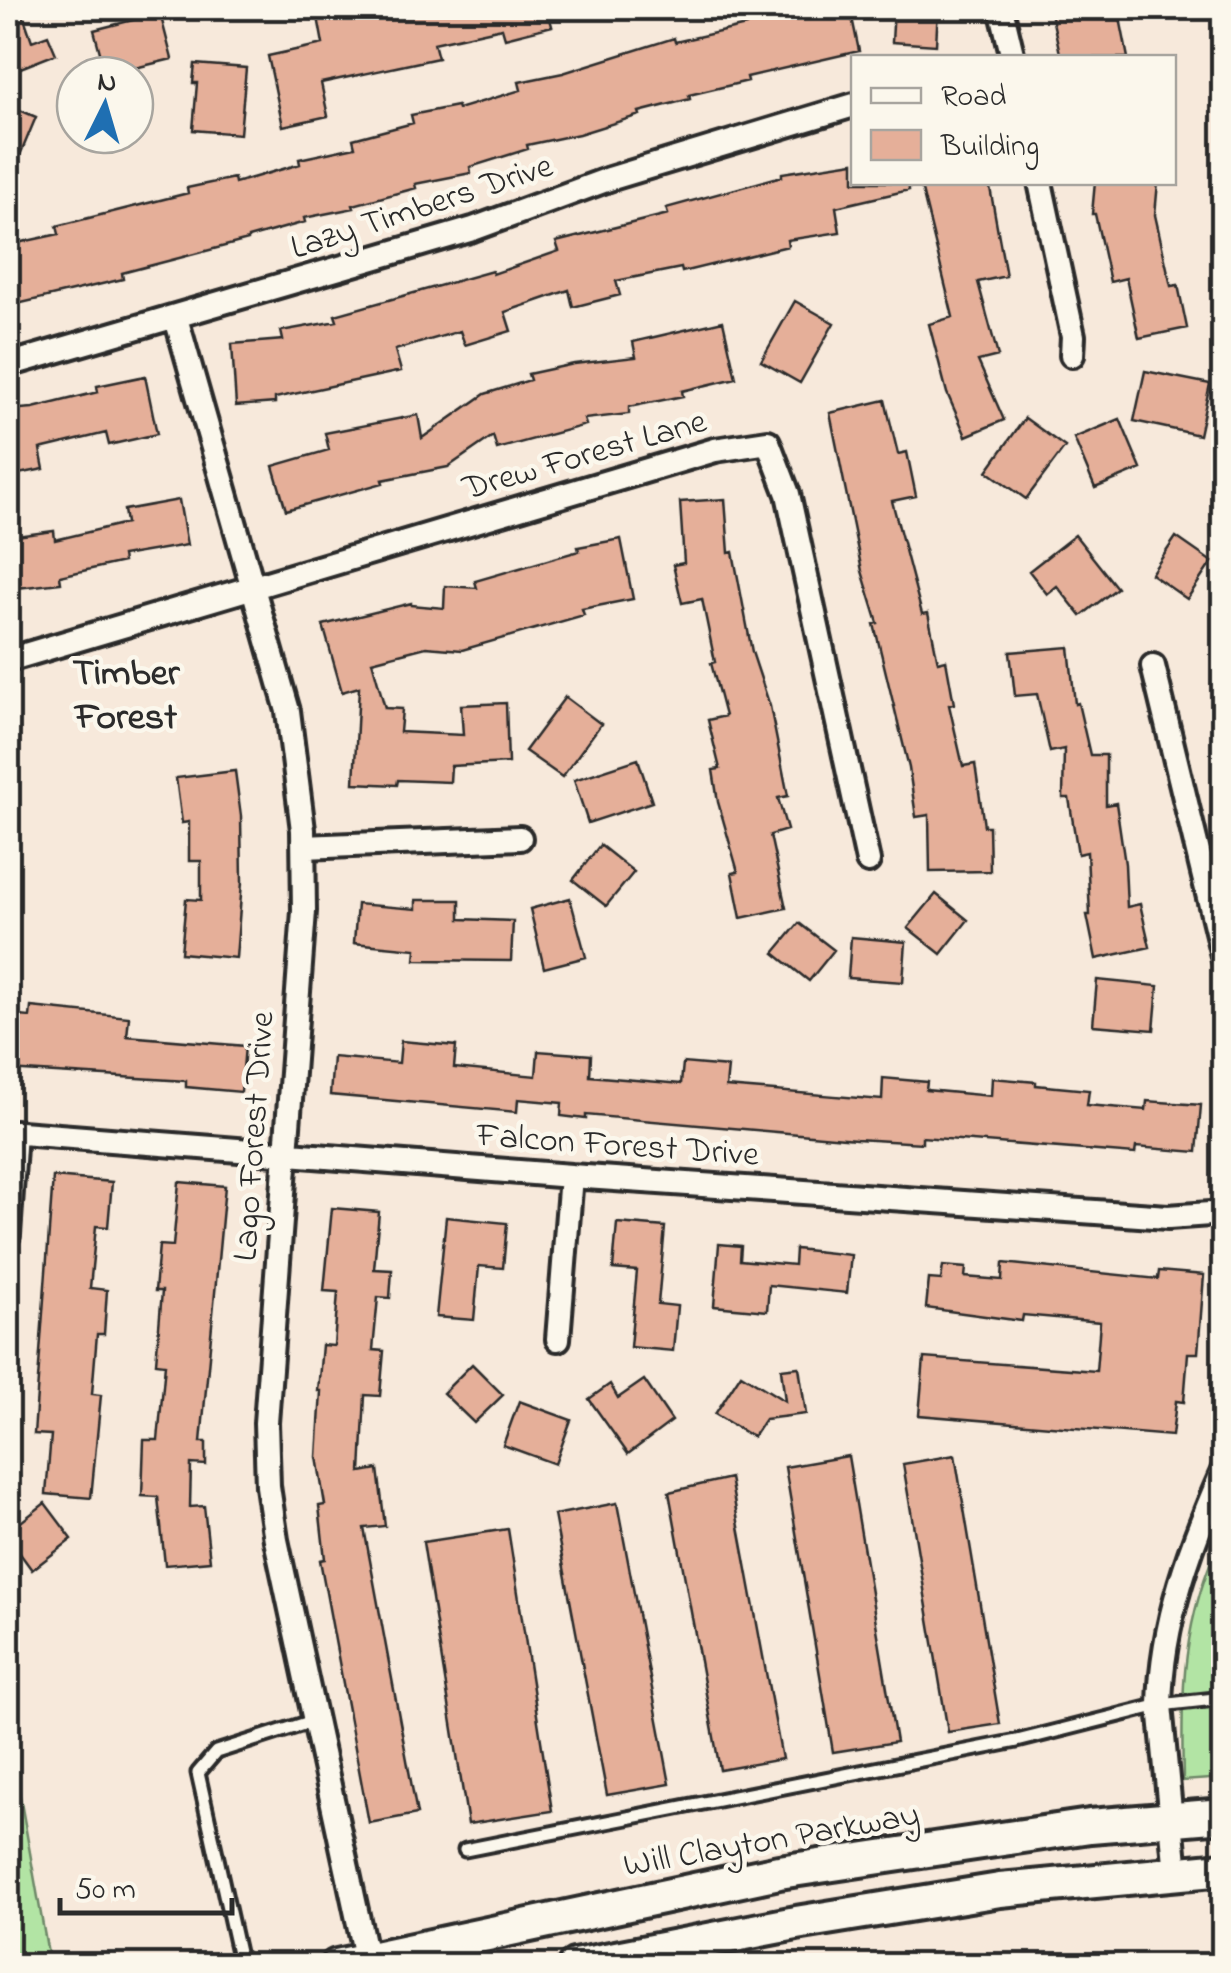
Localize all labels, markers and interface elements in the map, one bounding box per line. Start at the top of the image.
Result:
north arrow [55,55,155,155]
legend [851,55,1176,185]
text: N [96,62,118,105]
text: Road [941,76,1006,120]
text: Building [940,126,1039,170]
street label: Lazy Timbers Drive [284,142,560,275]
street label: Drew Forest Lane [456,397,713,516]
district label: Timber Forest [73,647,181,747]
street label: Lago Forest Drive [221,1009,290,1263]
street label: Falcon Forest Drive [474,1111,761,1182]
street label: Will Clayton Parkway [620,1790,924,1893]
scale bar [60,1853,232,1915]
text: 50 m [75,1869,136,1913]

